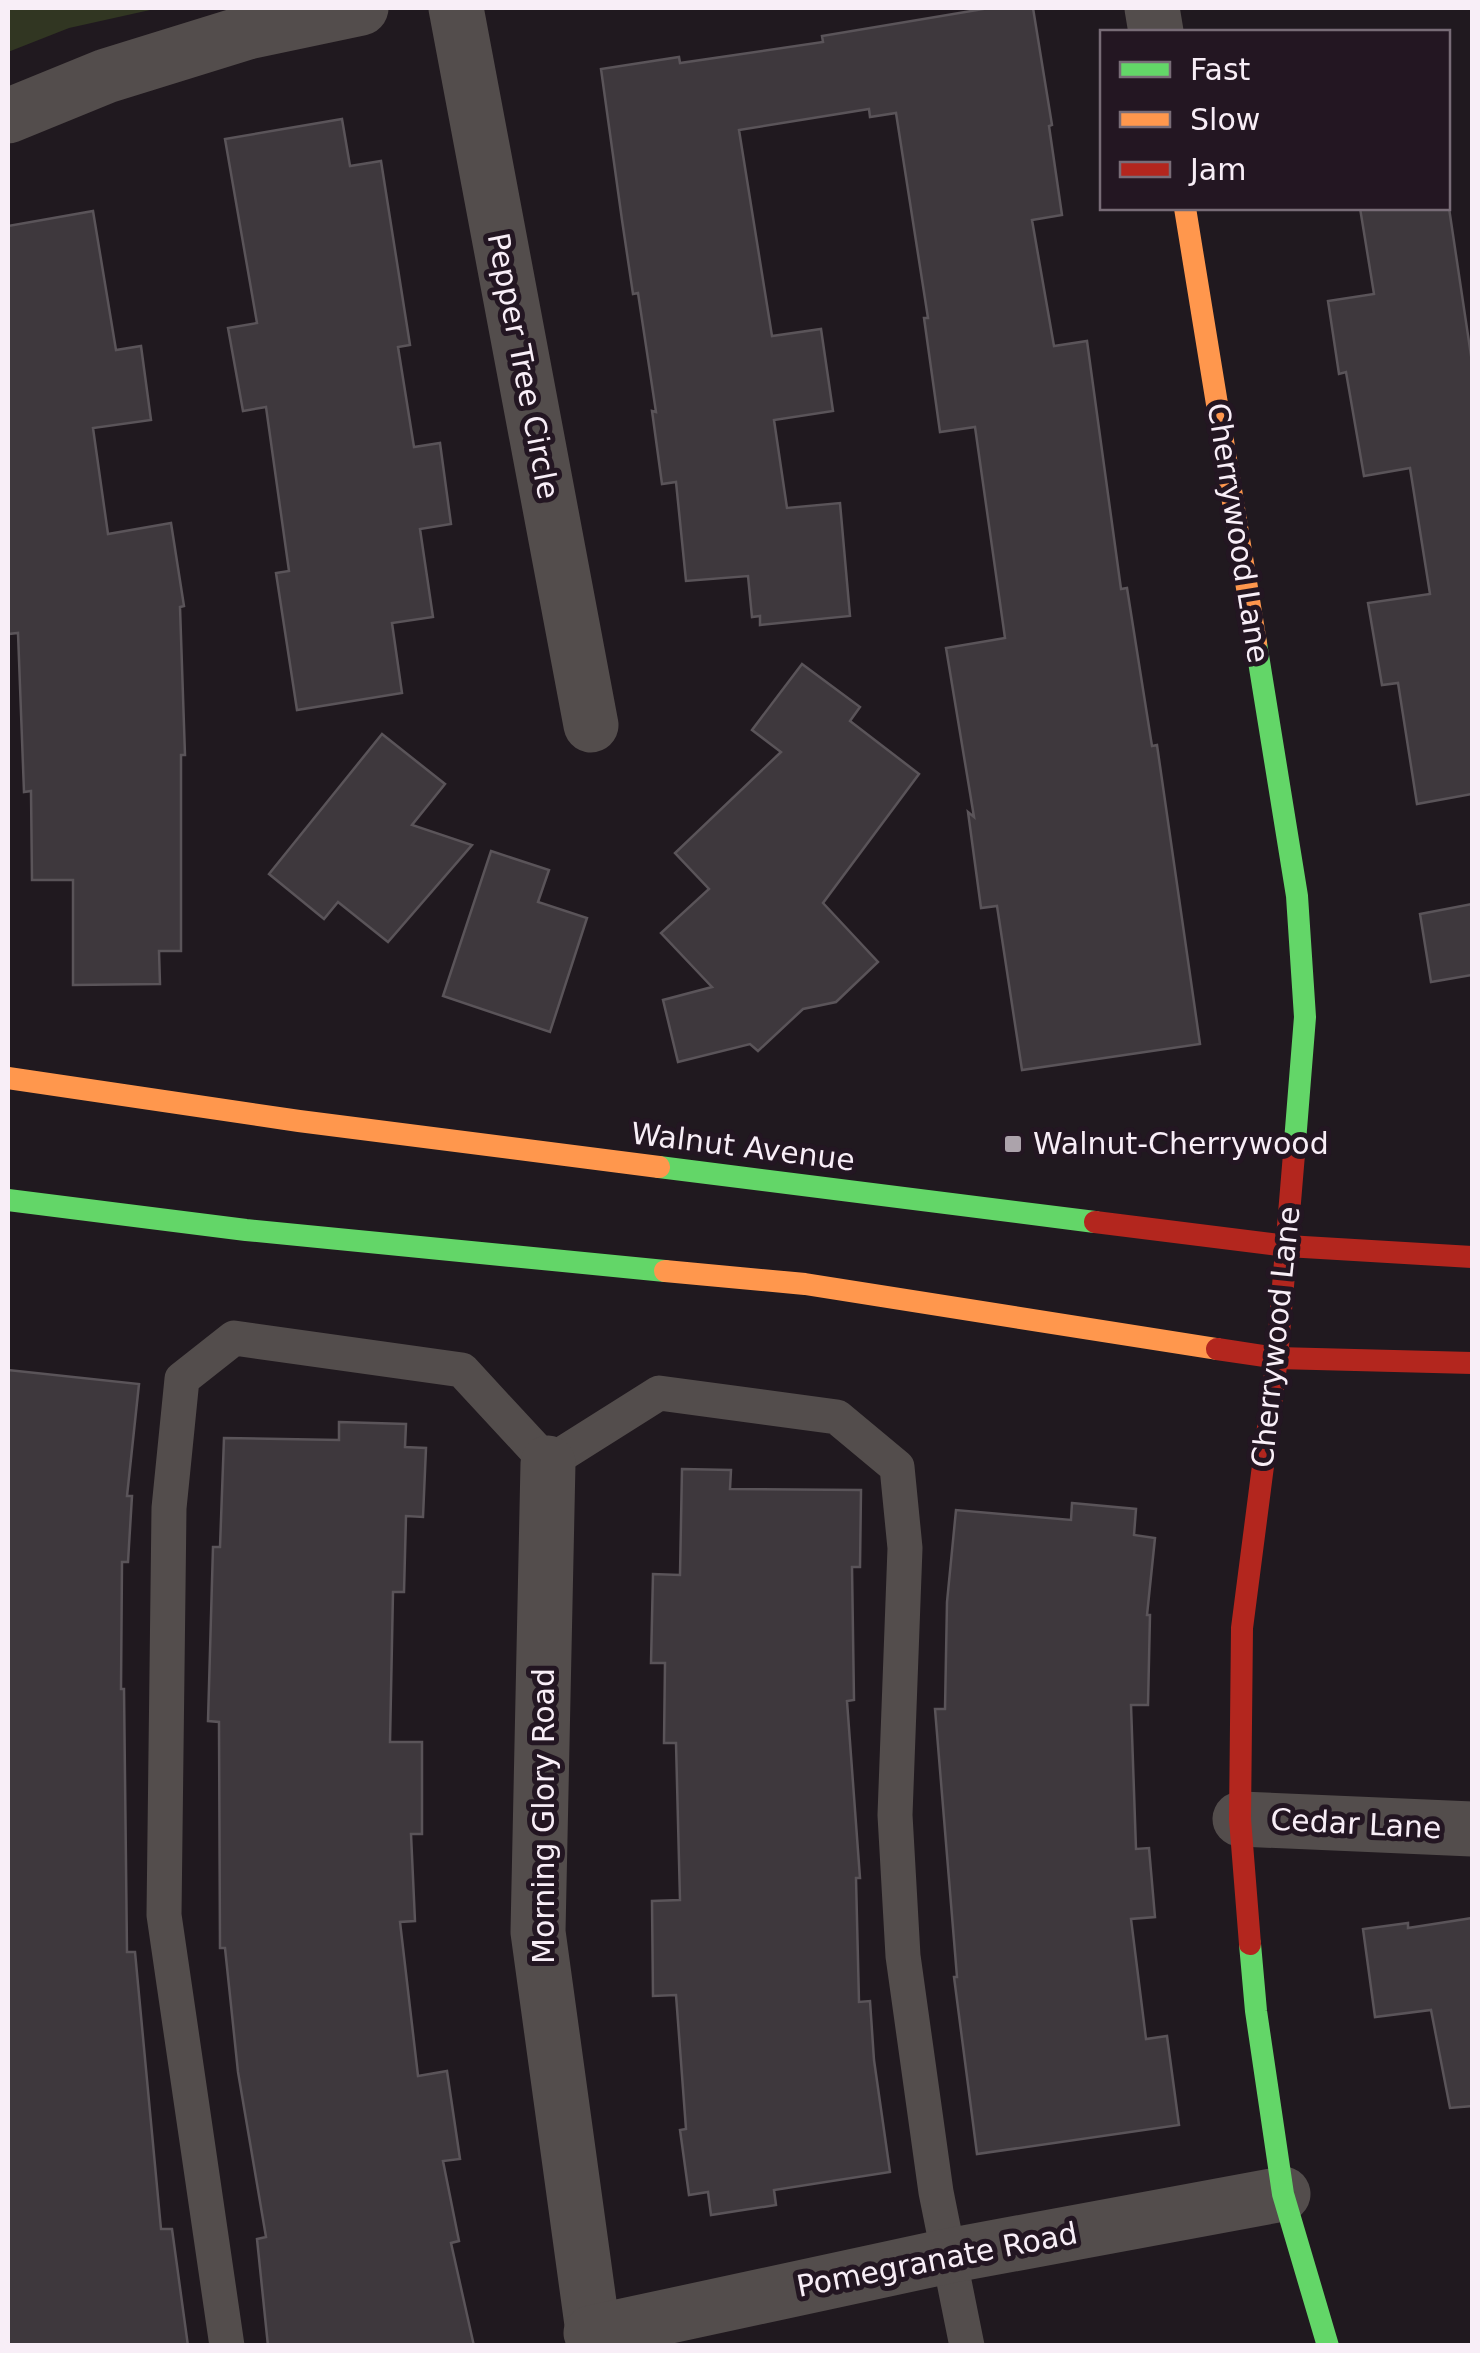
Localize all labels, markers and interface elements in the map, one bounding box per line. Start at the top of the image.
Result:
legend [1100,30,1450,210]
text: Fast [1190,52,1251,87]
text: Slow [1190,102,1260,137]
text: Jam [1188,152,1246,187]
street label: Pepper Tree Circle [481,230,566,502]
street label: Cherrywood Lane [1201,400,1276,665]
street label: Walnut Avenue [629,1115,857,1178]
place label: Walnut-Cherrywood [1033,1126,1329,1161]
marker: Walnut-Cherrywood [1002,1133,1024,1155]
street label: Cherrywood Lane [1244,1204,1307,1469]
street label: Morning Glory Road [526,1668,561,1964]
street label: Cedar Lane [1270,1802,1442,1845]
street label: Pomegranate Road [794,2215,1080,2304]

